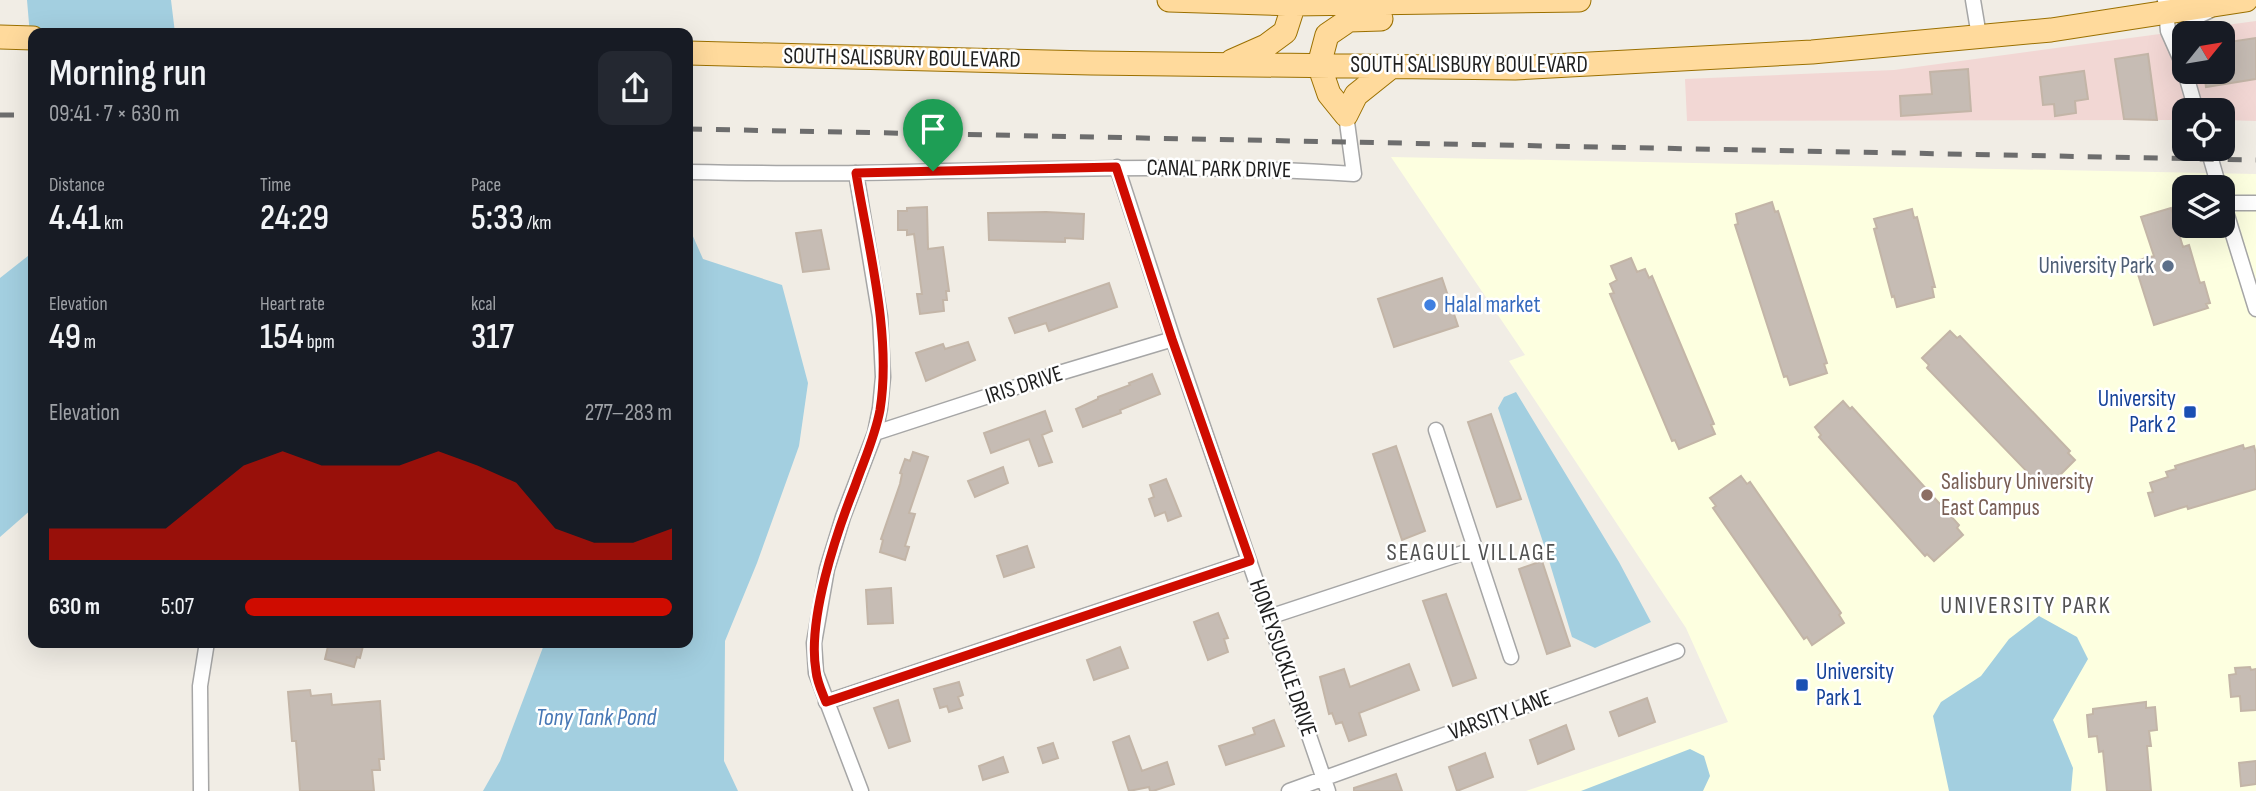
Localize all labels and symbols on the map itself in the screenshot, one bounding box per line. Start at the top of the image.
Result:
north arrow [2172,21,2235,84]
street label: SOUTH SALISBURY BOULEVARD [783,42,1021,74]
street label: SOUTH SALISBURY BOULEVARD [1350,51,1588,79]
pin [903,99,963,171]
street label: CANAL PARK DRIVE [1146,154,1292,184]
place label: University Park [2038,252,2154,280]
marker: University Park [2160,258,2176,274]
place label: Halal market [1444,291,1540,319]
marker: Halal market [1422,297,1438,313]
street label: IRIS DRIVE [982,359,1066,411]
place label: University Park 2 [2098,385,2176,439]
marker: University Park 2 [2182,404,2198,420]
place label: Salisbury University East Campus [1941,468,2094,522]
marker: Salisbury University East Campus [1919,487,1935,503]
district label: SEAGULL VILLAGE [1386,538,1558,567]
street label: HONEYSUCKLE DRIVE [1243,576,1323,740]
district label: UNIVERSITY PARK [1940,591,2112,620]
place label: University Park 1 [1816,658,1894,712]
marker: University Park 1 [1794,677,1810,693]
street label: VARSITY LANE [1445,684,1555,746]
water label: Tony Tank Pond [536,703,657,732]

